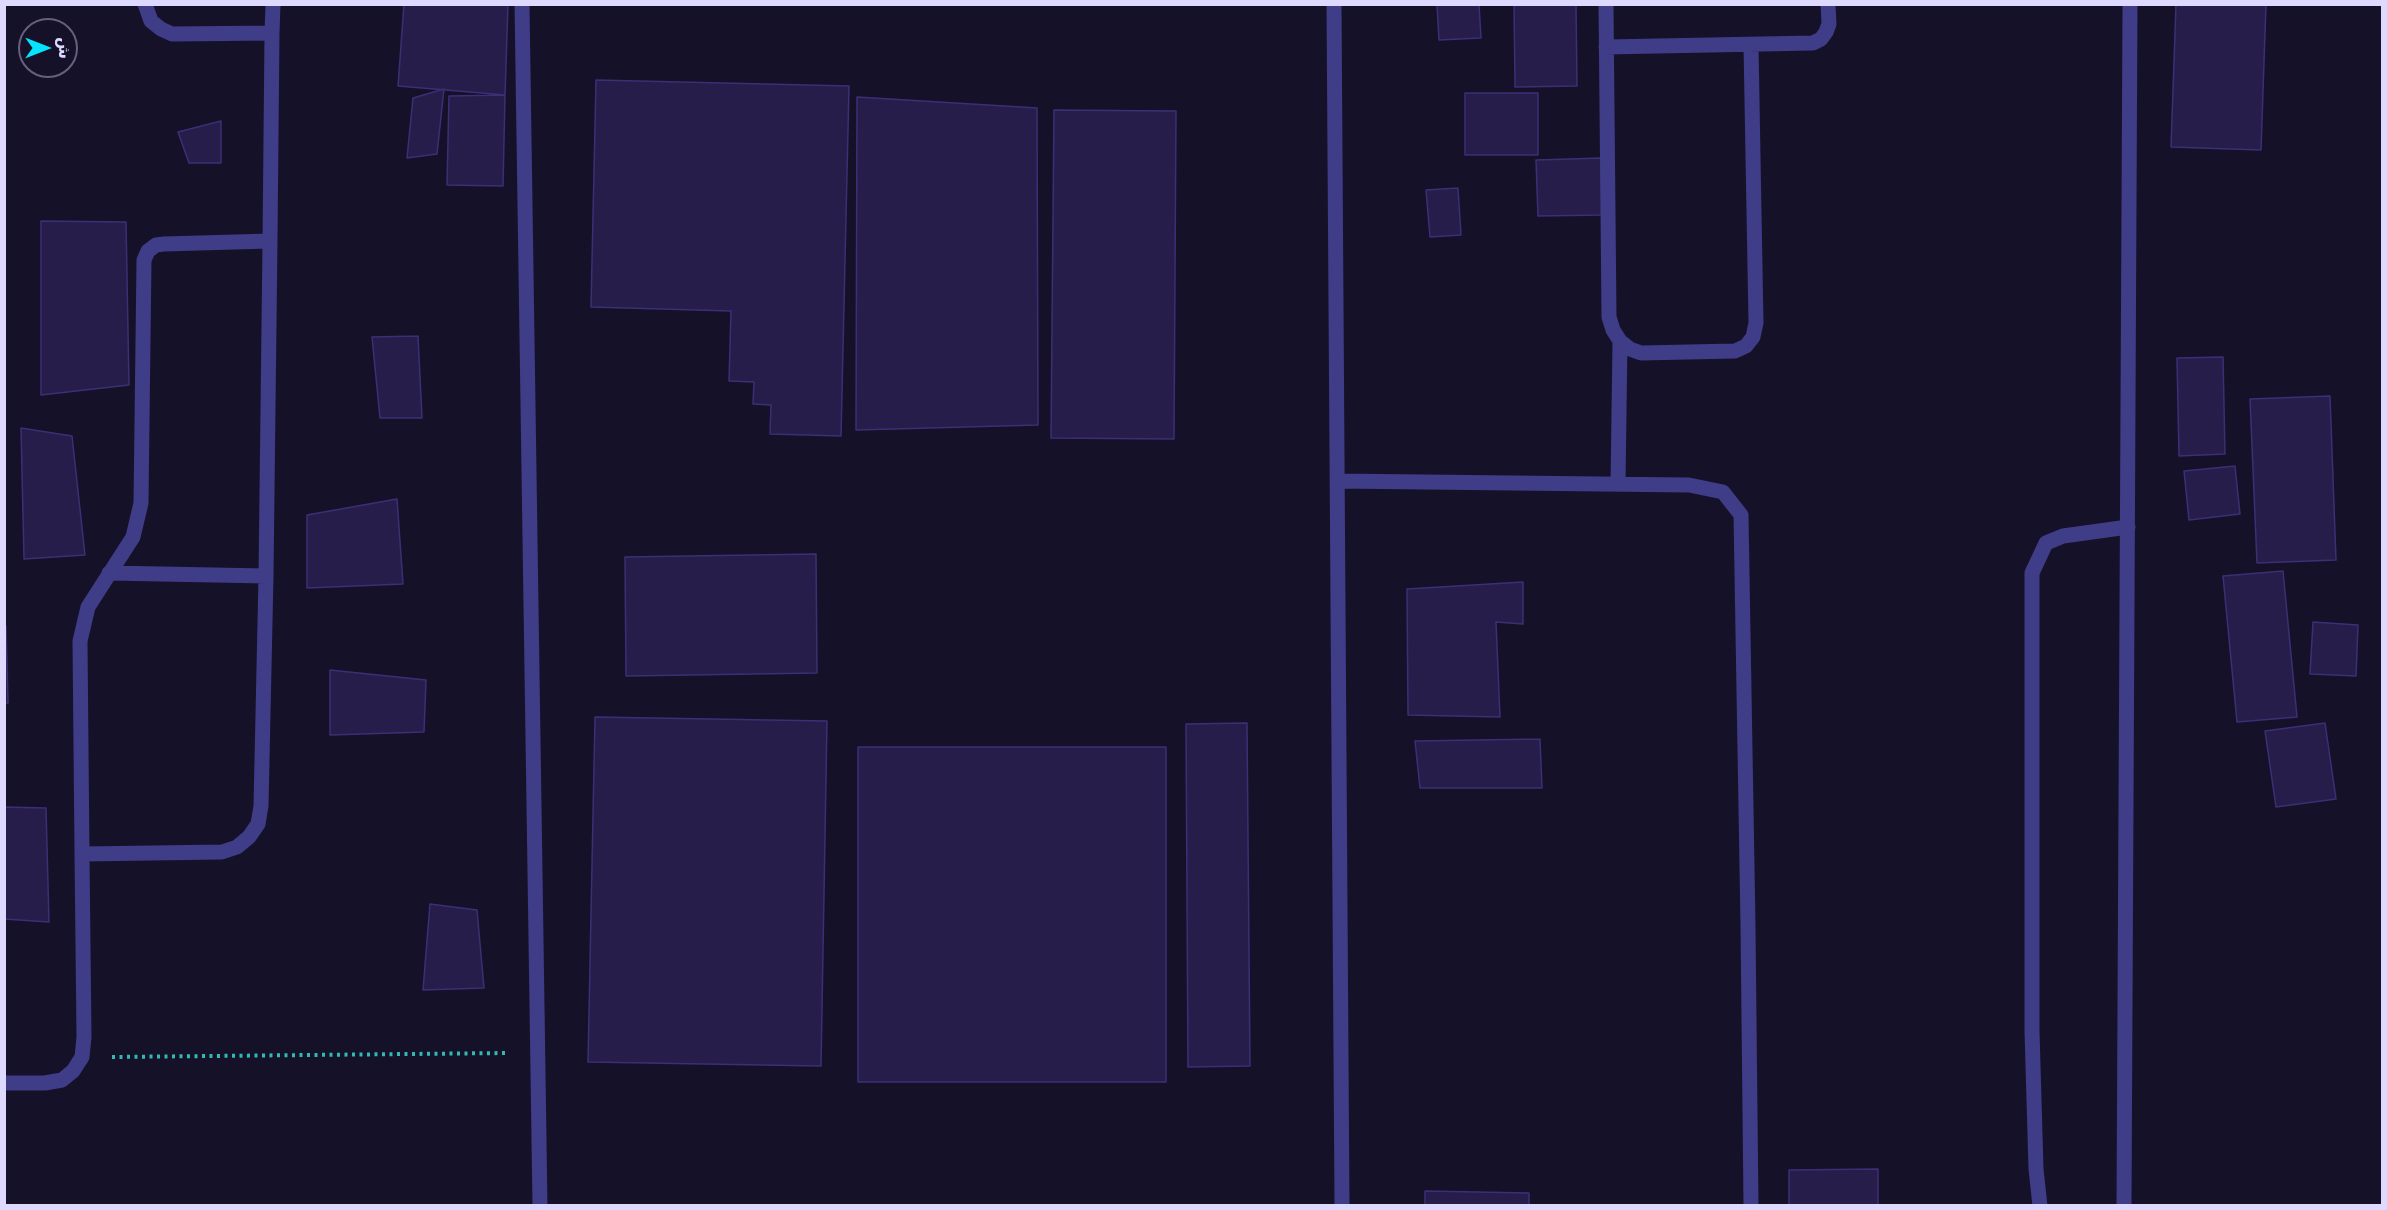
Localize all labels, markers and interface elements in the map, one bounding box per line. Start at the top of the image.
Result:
north arrow [18,18,78,78]
text: ش [55,37,74,59]

